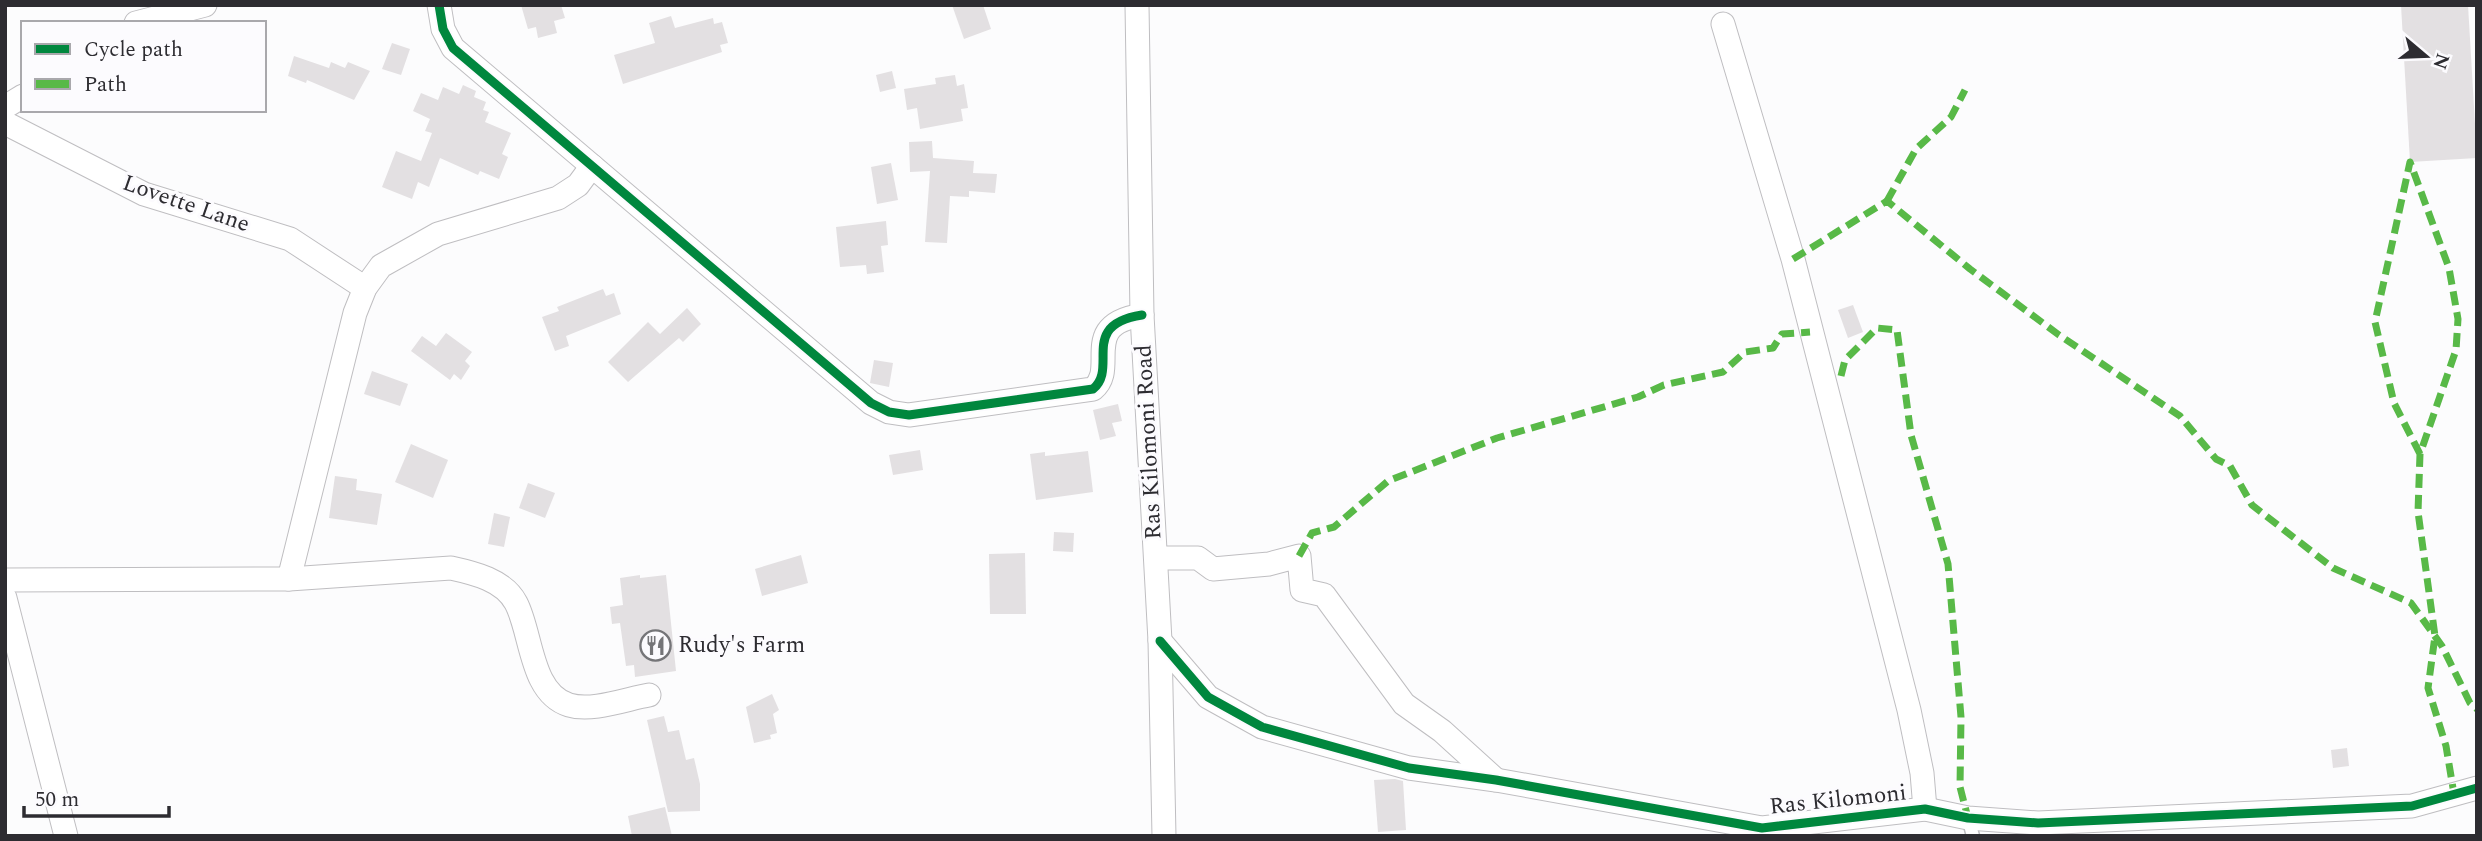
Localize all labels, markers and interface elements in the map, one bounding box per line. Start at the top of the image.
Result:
legend [21,21,266,112]
north arrow [2391,21,2461,91]
text: Cycle path [84,34,183,66]
text: N [2424,49,2457,73]
text: Path [84,69,127,101]
street label: Lovette Lane [118,166,254,242]
street label: Ras Kilomoni Road [1126,343,1172,540]
restaurant icon: Rudy's Farm [638,628,672,662]
place label: Rudy's Farm [678,628,805,663]
scale bar [24,774,170,818]
street label: Ras Kilomoni [1768,775,1908,825]
text: 50 m [35,784,79,816]

